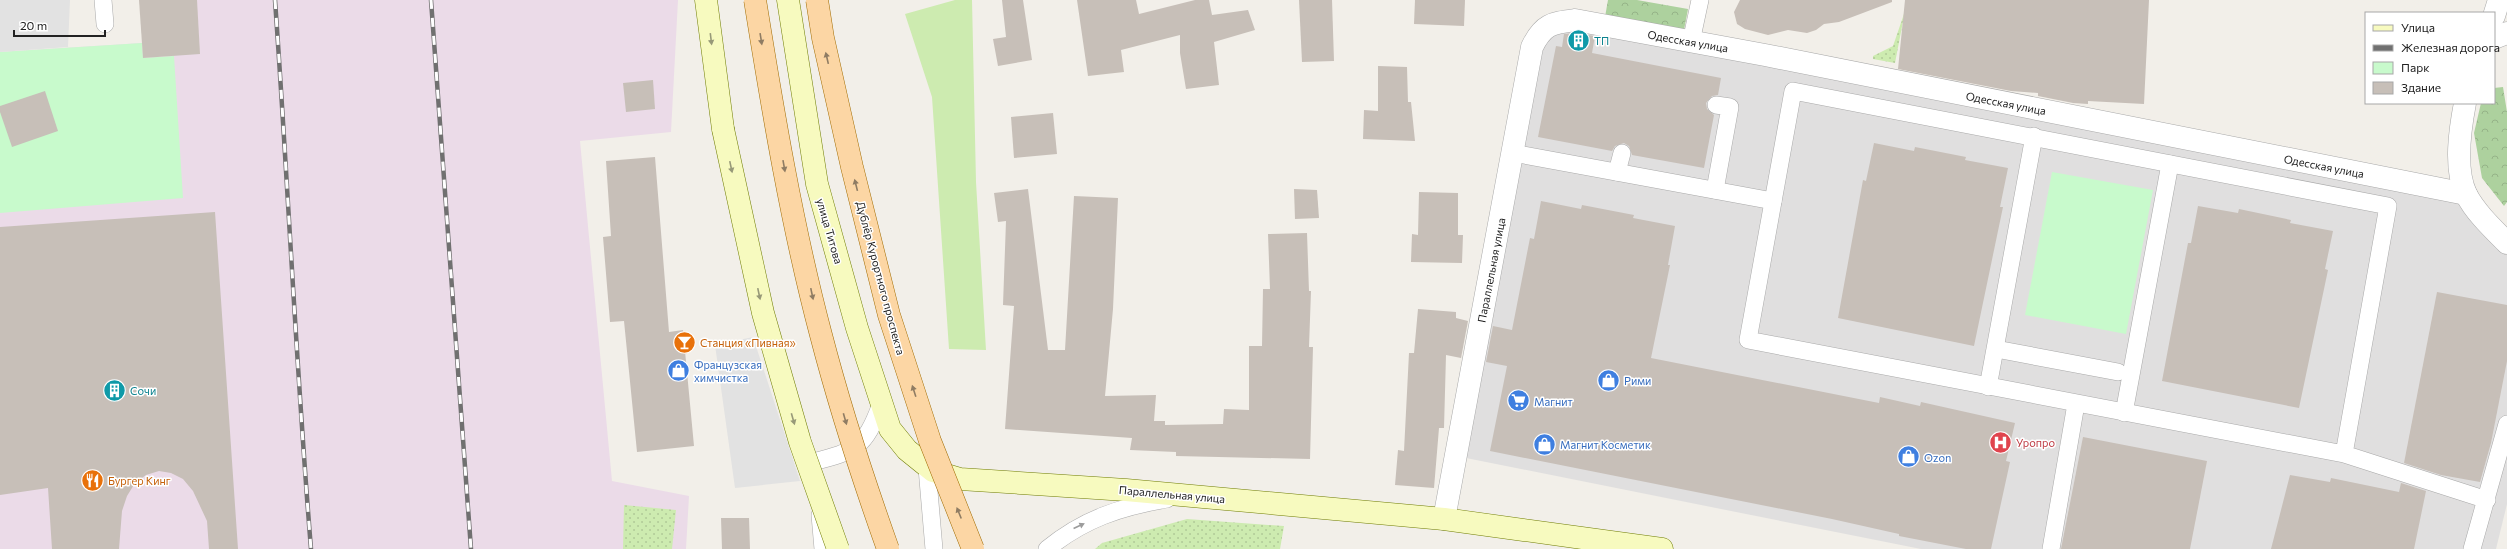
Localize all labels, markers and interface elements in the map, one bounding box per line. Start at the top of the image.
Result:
scale bar [14,12,105,38]
legend [2365,12,2495,104]
text: 20 m [20,18,47,32]
text: Улица [2401,20,2435,34]
building icon: ТП [1566,27,1592,53]
street label: Одесская улица [1647,28,1729,54]
one-way arrow [758,32,764,45]
one-way arrow [708,33,714,45]
place label: ТП [1594,34,1609,47]
text: Железная дорога [2401,40,2500,54]
one-way arrow [824,52,830,64]
text: Парк [2401,60,2430,74]
text: Здание [2401,80,2441,94]
street label: Одесская улица [1965,89,2047,117]
street label: Одесская улица [2283,152,2365,180]
one-way arrow [782,160,788,173]
one-way arrow [729,161,735,173]
one-way arrow [853,179,859,191]
street label: улица Титова [814,197,846,265]
street label: Дублёр Курортного проспекта [854,200,908,356]
street label: Параллельная улица [1474,216,1508,324]
one-way arrow [809,287,815,300]
one-way arrow [756,288,762,300]
bar icon: Станция «Пивная» [671,329,697,355]
place label: Станция «Пивная» [700,336,796,349]
shop icon: Французская химчистка [665,357,691,383]
place label: Французская химчистка [694,358,762,384]
shop icon: Рими [1596,367,1622,393]
place label: Рими [1624,374,1651,387]
building icon: Сочи [101,377,127,403]
place label: Сочи [130,384,156,397]
one-way arrow [911,384,917,396]
supermarket icon: Магнит [1506,388,1532,414]
place label: Магнит [1534,395,1573,408]
one-way arrow [791,413,797,425]
one-way arrow [842,413,848,425]
hospital icon: Уропро [1987,429,2013,455]
shop icon: Магнит Косметик [1532,431,1558,457]
place label: Уропро [2016,436,2055,449]
place label: Магнит Косметик [1560,438,1651,451]
shop icon: Ozon [1896,444,1922,470]
place label: Ozon [1924,451,1951,464]
restaurant icon: Бургер Кинг [79,467,105,493]
place label: Бургер Кинг [108,474,171,487]
street label: Параллельная улица [1118,483,1226,505]
one-way arrow [955,506,961,518]
one-way arrow [1073,523,1084,529]

